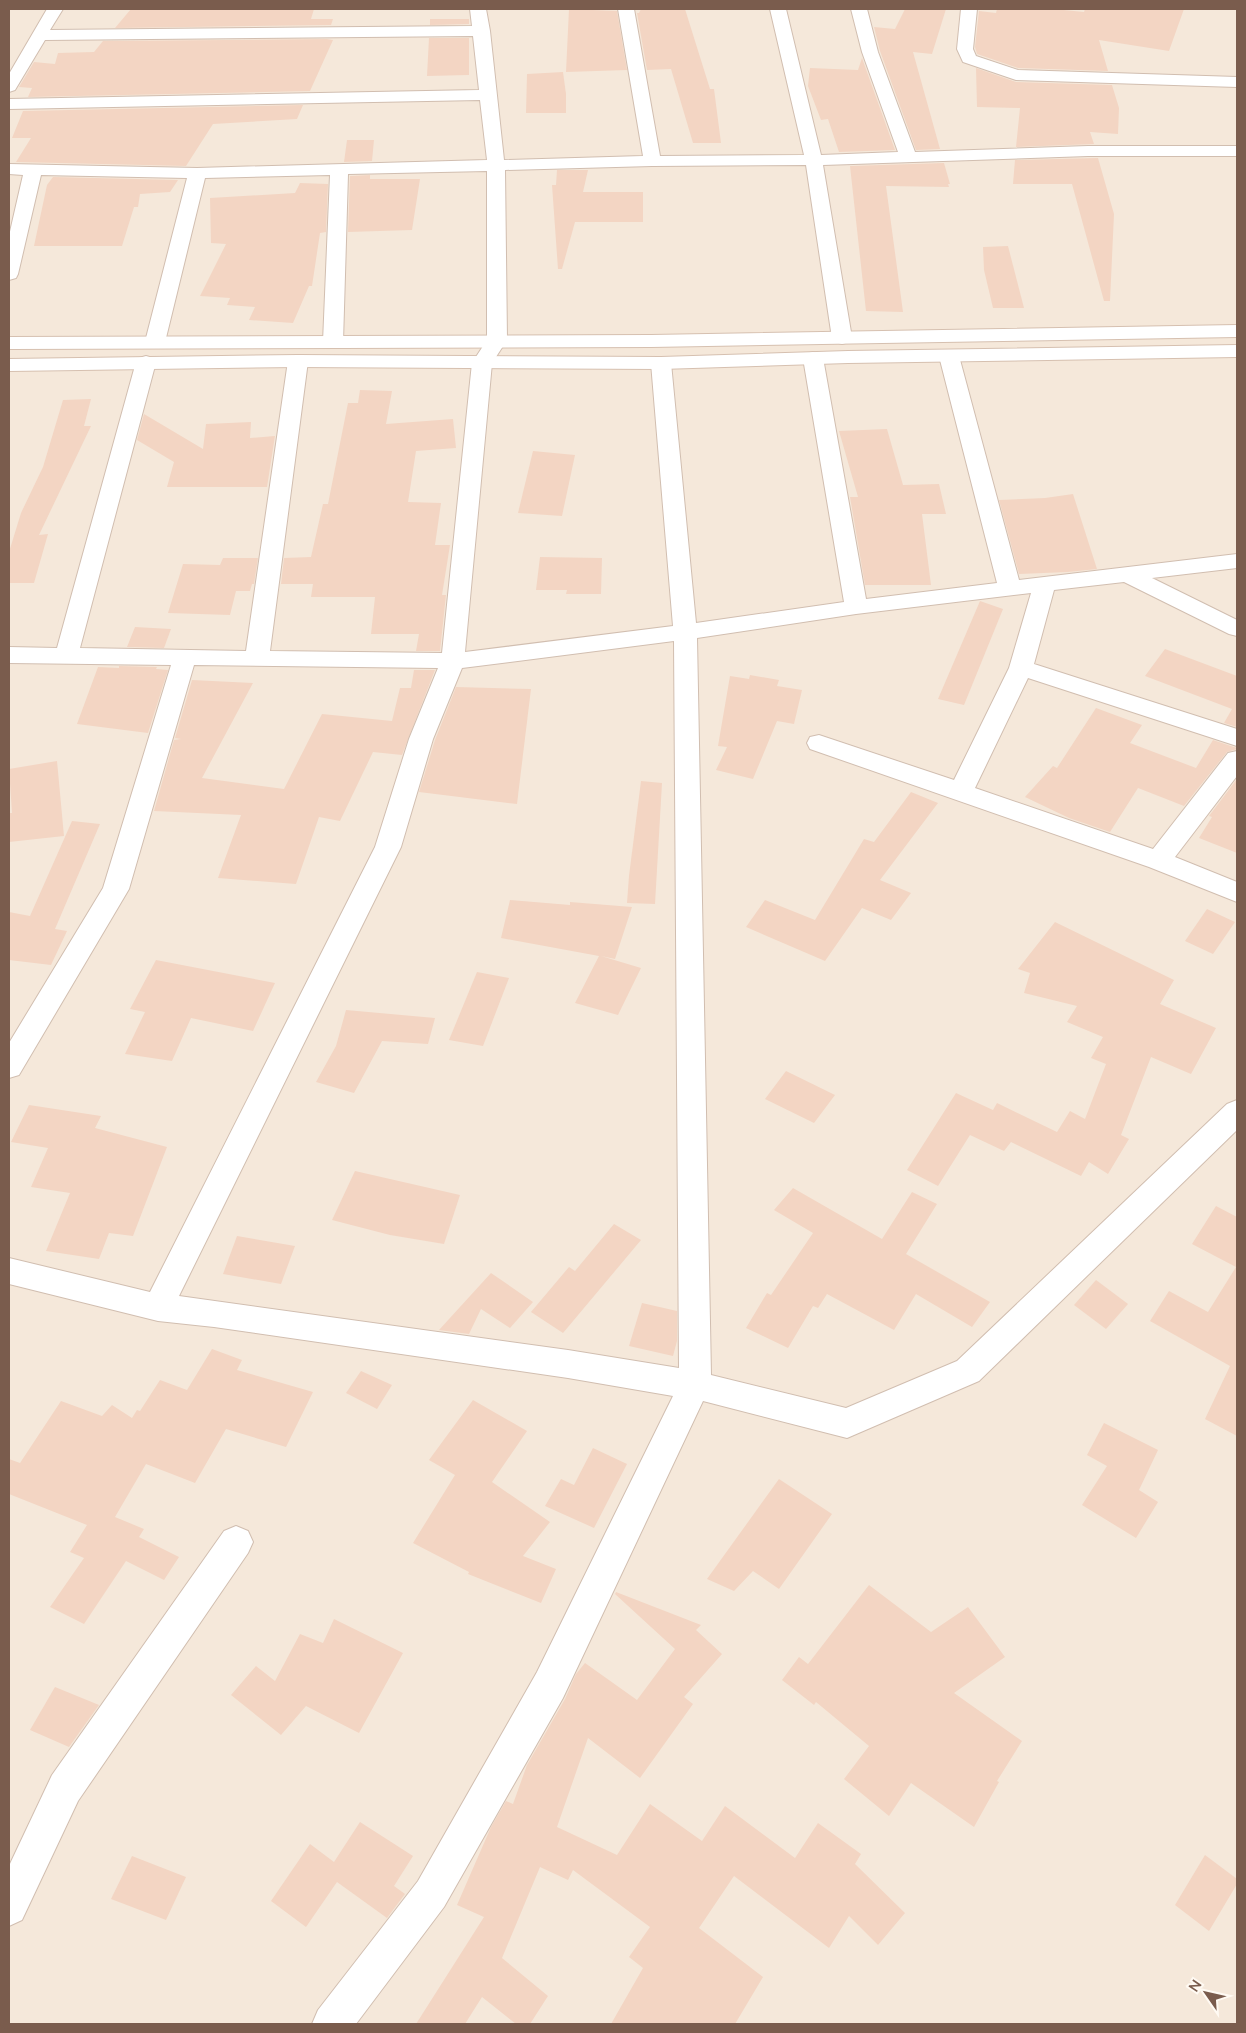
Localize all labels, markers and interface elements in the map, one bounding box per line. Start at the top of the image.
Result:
north arrow [1181,1968,1231,2018]
text: N [1185,1976,1205,1995]

